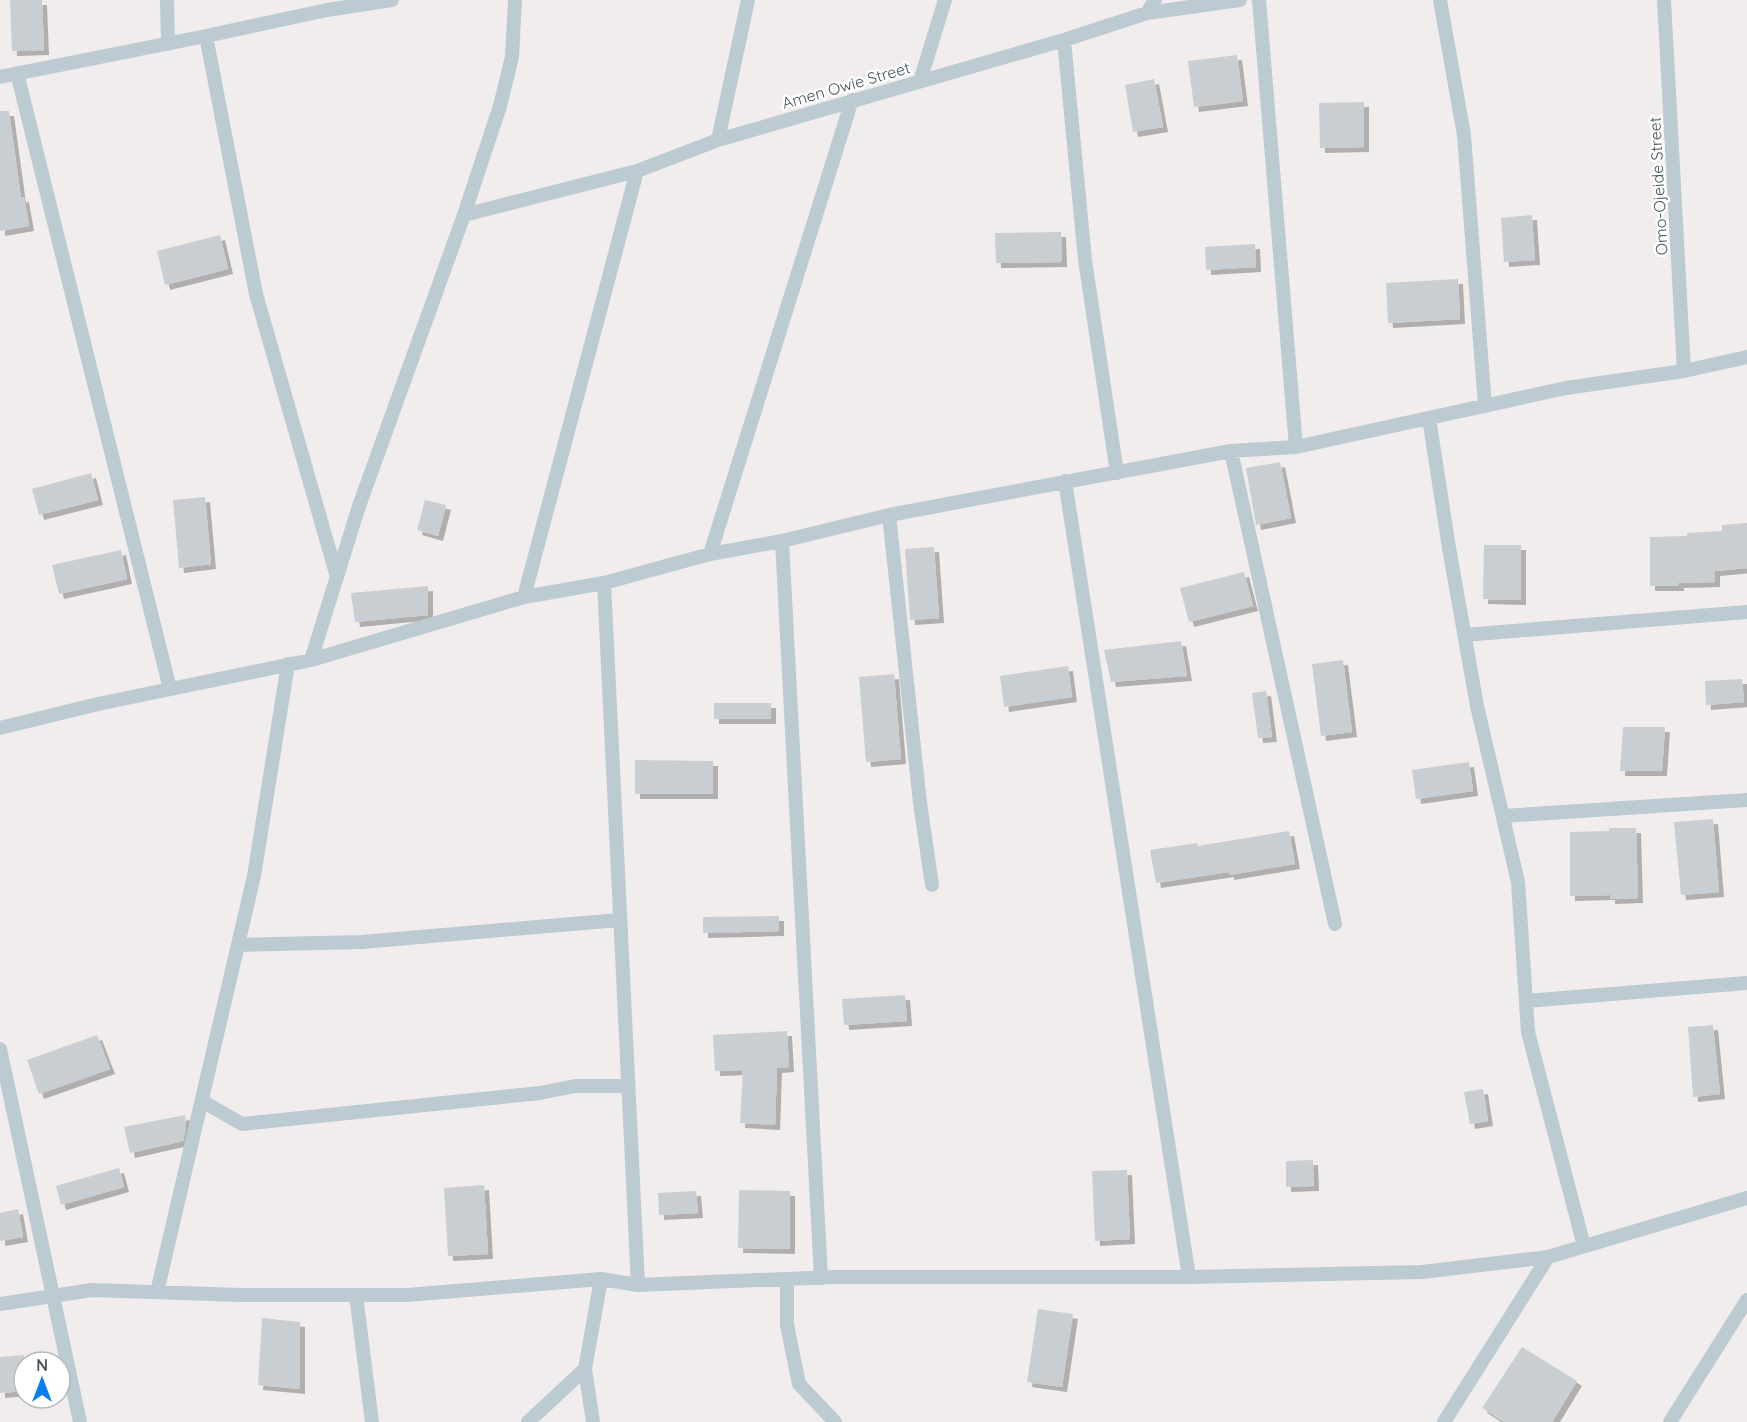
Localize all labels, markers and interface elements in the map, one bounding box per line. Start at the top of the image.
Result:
street label: Amen Owie Street [780,57,912,113]
street label: Omo-Ojeide Street [1644,116,1672,256]
north arrow [12,1350,72,1410]
text: N [36,1355,48,1375]

